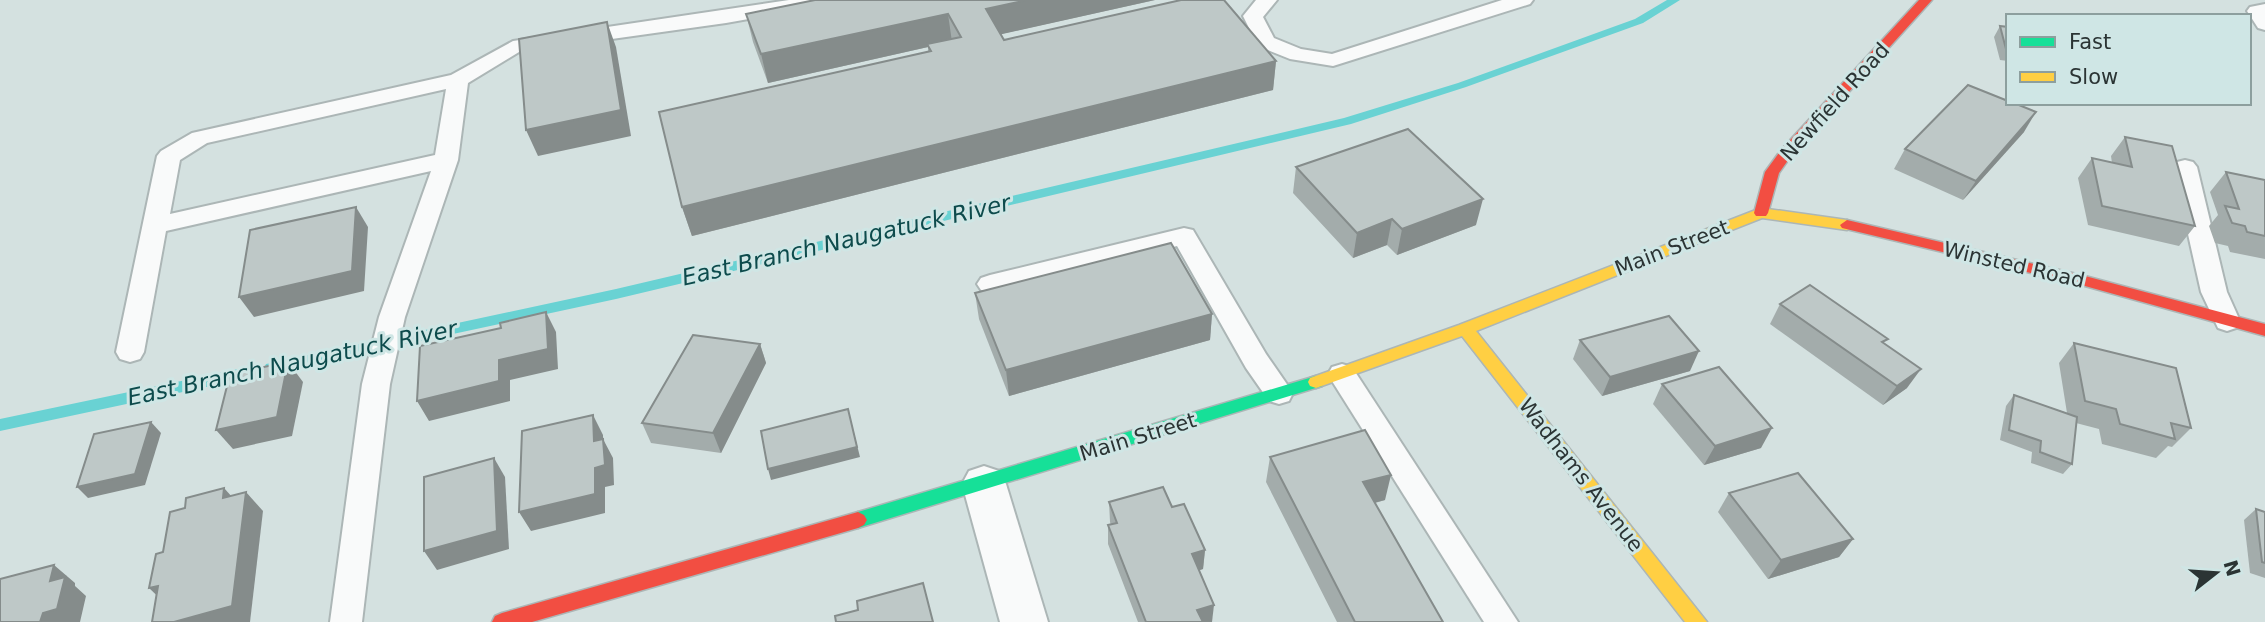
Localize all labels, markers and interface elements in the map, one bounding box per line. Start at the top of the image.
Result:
legend [2006,14,2251,105]
text: Fast [2069,30,2111,54]
street label: Newfield Road [1776,38,1894,166]
text: Slow [2069,65,2118,89]
water label: East Branch Naugatuck River [679,189,1014,291]
street label: Main Street [1611,215,1733,281]
street label: Winsted Road [1941,237,2087,293]
water label: East Branch Naugatuck River [125,315,461,411]
street label: Wadhams Avenue [1514,394,1648,556]
street label: Main Street [1077,408,1199,466]
north arrow [2181,538,2251,608]
text: N [2219,557,2245,579]

